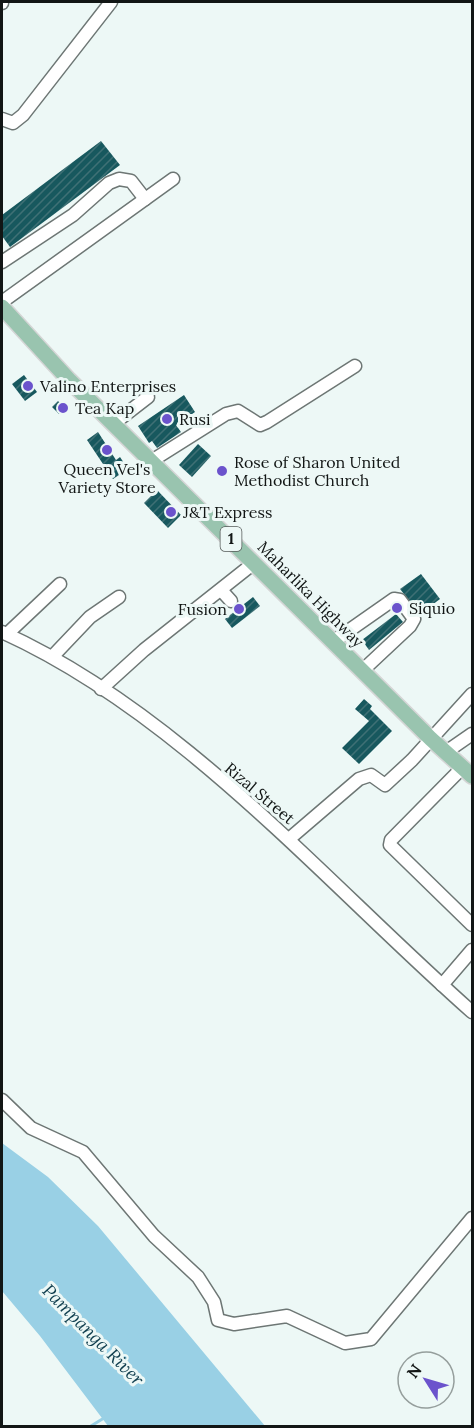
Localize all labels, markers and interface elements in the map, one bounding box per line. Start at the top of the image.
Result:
place label: Valino Enterprises [39,376,176,396]
marker: Valino Enterprises [21,379,35,393]
place label: Tea Kap [75,398,134,418]
marker: Tea Kap [56,401,70,415]
place label: Rusi [179,409,211,429]
marker: Rusi [160,412,174,426]
marker: Queen Vel's Variety Store [100,443,114,457]
place label: Rose of Sharon United Methodist Church [234,452,401,490]
place label: Queen Vel's Variety Store [57,459,156,497]
marker: Rose of Sharon United Methodist Church [215,464,229,478]
place label: J&T Express [182,502,272,522]
marker: J&T Express [164,505,178,519]
road number: 1 [220,527,242,551]
street label: Maharlika Highway [254,537,369,652]
place label: Siquio [409,598,455,618]
place label: Fusion [178,599,227,619]
marker: Siquio [390,601,404,615]
marker: Fusion [232,602,246,616]
street label: Rizal Street [221,758,300,828]
water label: Pampanga River [38,1279,150,1391]
north arrow [396,1350,456,1410]
text: N [402,1360,426,1382]

